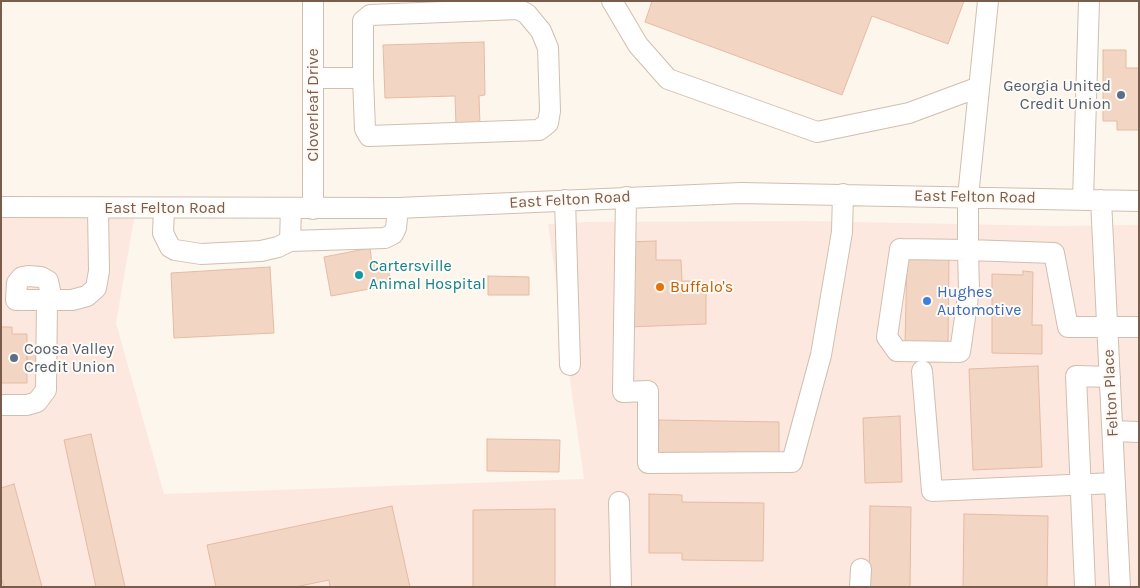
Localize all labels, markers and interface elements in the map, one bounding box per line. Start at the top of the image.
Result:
street label: Cloverleaf Drive [303,48,323,162]
place label: Georgia United Credit Union [1003,76,1111,114]
marker: Georgia United Credit Union [1115,89,1127,101]
street label: East Felton Road [914,186,1036,208]
street label: East Felton Road [509,187,631,213]
street label: East Felton Road [104,198,226,218]
place label: Cartersville Animal Hospital [369,256,486,294]
marker: Cartersville Animal Hospital [353,269,365,281]
place label: Buffalo's [670,277,733,297]
marker: Buffalo's [654,281,666,293]
place label: Hughes Automotive [937,282,1021,320]
marker: Hughes Automotive [921,295,933,307]
place label: Coosa Valley Credit Union [24,339,115,377]
street label: Felton Place [1099,349,1123,437]
marker: Coosa Valley Credit Union [8,352,20,364]

